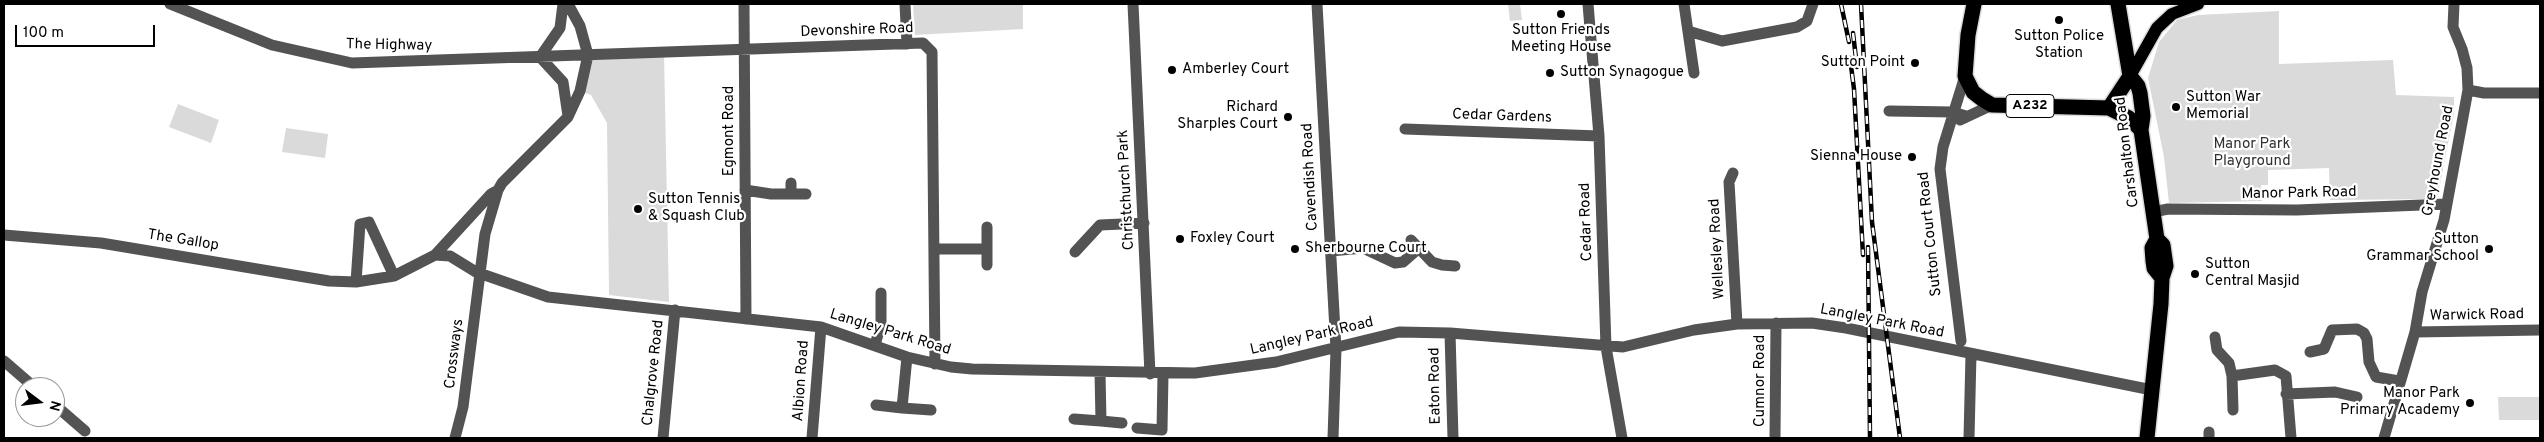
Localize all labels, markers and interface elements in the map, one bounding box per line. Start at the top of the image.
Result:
marker: Sutton Friends Meeting House [1555,8,1567,20]
marker: Sutton Police Station [2053,14,2065,26]
scale bar [18,15,158,47]
street label: Devonshire Road [800,20,914,42]
place label: Sutton Friends Meeting House [1511,22,1611,57]
text: 100 m [23,24,64,43]
place label: Sutton Police Station [2014,28,2104,63]
street label: The Highway [346,36,432,56]
place label: Sutton Point [1821,54,1905,72]
marker: Sutton Point [1909,57,1921,69]
place label: Amberley Court [1182,61,1289,79]
marker: Amberley Court [1166,64,1178,76]
place label: Sutton Synagogue [1560,64,1684,82]
marker: Sutton Synagogue [1544,67,1556,79]
street label: Egmont Road [721,86,739,176]
place label: Sutton War Memorial [2186,89,2261,124]
road number: A232 [2006,94,2054,118]
street label: Carshalton Road [2112,96,2144,208]
place label: Richard Sharples Court [1177,99,1278,134]
marker: Sutton War Memorial [2170,101,2182,113]
street label: Greyhound Road [2419,104,2459,218]
street label: Cedar Gardens [1452,106,1552,128]
marker: Richard Sharples Court [1282,111,1294,123]
street label: Cavendish Road [1299,123,1323,231]
street label: Christchurch Park [1115,129,1139,251]
park label: Manor Park Playground [2213,136,2291,171]
place label: Sienna House [1810,148,1902,166]
marker: Sienna House [1906,151,1918,163]
street label: Sutton Court Road [1915,171,1947,297]
street label: Cedar Road [1577,182,1597,262]
street label: Manor Park Road [2241,184,2357,204]
place label: Sutton Tennis & Squash Club [648,191,745,226]
street label: Wellesley Road [1706,198,1730,300]
marker: Sutton Tennis & Squash Club [632,203,644,215]
street label: The Gallop [146,226,220,256]
place label: Foxley Court [1190,230,1275,248]
place label: Sutton Grammar School [2366,231,2479,266]
marker: Foxley Court [1174,233,1186,245]
place label: Sherbourne Court [1305,240,1427,258]
marker: Sherbourne Court [1289,243,1301,255]
marker: Sutton Grammar School [2483,243,2495,255]
place label: Sutton Central Masjid [2205,256,2300,291]
marker: Sutton Central Masjid [2189,268,2201,280]
street label: Langley Park Road [1818,301,1946,343]
street label: Langley Park Road [827,306,953,360]
street label: Warwick Road [2430,306,2524,326]
street label: Langley Park Road [1249,314,1375,360]
street label: Crossways [442,318,468,390]
street label: Chalgrove Road [639,319,669,427]
street label: Cumnor Road [1752,335,1770,427]
street label: Albion Road [790,340,814,422]
street label: Eaton Road [1426,347,1446,425]
north arrow [15,377,65,427]
place label: Manor Park Primary Academy [2340,385,2460,420]
marker: Manor Park Primary Academy [2464,397,2476,409]
text: N [44,399,64,413]

